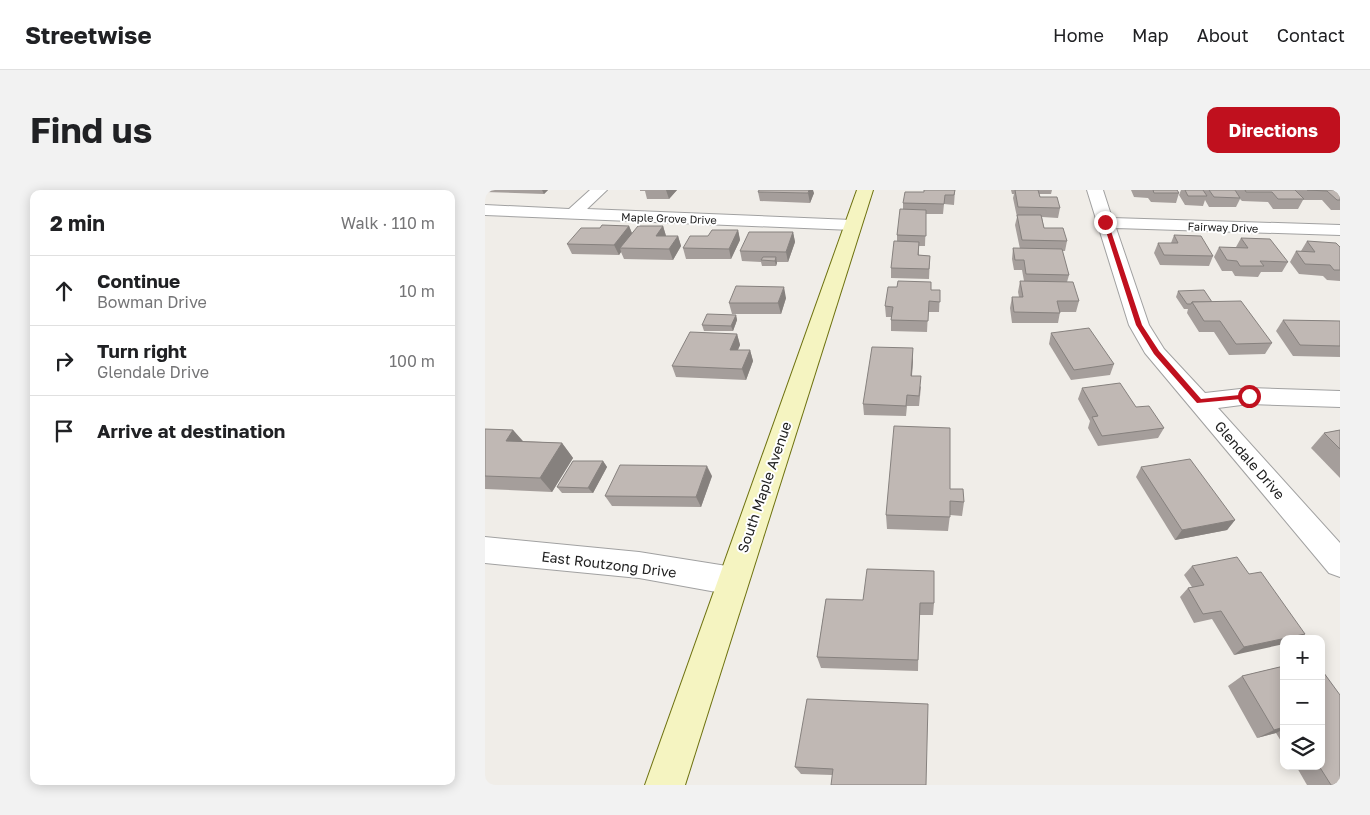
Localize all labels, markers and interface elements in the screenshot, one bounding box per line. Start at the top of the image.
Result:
text: Streetwise [25,20,152,49]
text: Home [1053,24,1104,46]
text: Map [1132,24,1169,46]
text: About [1197,24,1249,46]
text: Contact [1277,24,1345,46]
button: Directions [1207,107,1340,153]
text: Find us [30,109,152,151]
text: 2 min [50,210,105,236]
street label: Maple Grove Drive [621,210,717,226]
route end [1094,211,1117,234]
text: Walk · 110 m [341,213,435,233]
street label: Fairway Drive [1187,219,1259,235]
text: Continue [97,269,180,292]
icon: ahead [50,277,78,305]
text: 10 m [399,281,435,301]
text: Bowman Drive [97,292,207,312]
text: Turn right [97,339,187,362]
icon: right [50,347,78,375]
text: 100 m [389,351,435,371]
text: Glendale Drive [97,362,209,382]
route start [1238,385,1261,408]
icon: arrive [50,417,78,445]
street label: Glendale Drive [1211,417,1289,503]
text: Arrive at destination [97,419,285,442]
street label: South Maple Avenue [734,419,794,555]
street label: East Routzong Drive [541,547,677,581]
map controls [1280,635,1325,770]
button: + [1280,635,1325,680]
button: − [1280,680,1325,725]
button: layers [1280,725,1325,770]

